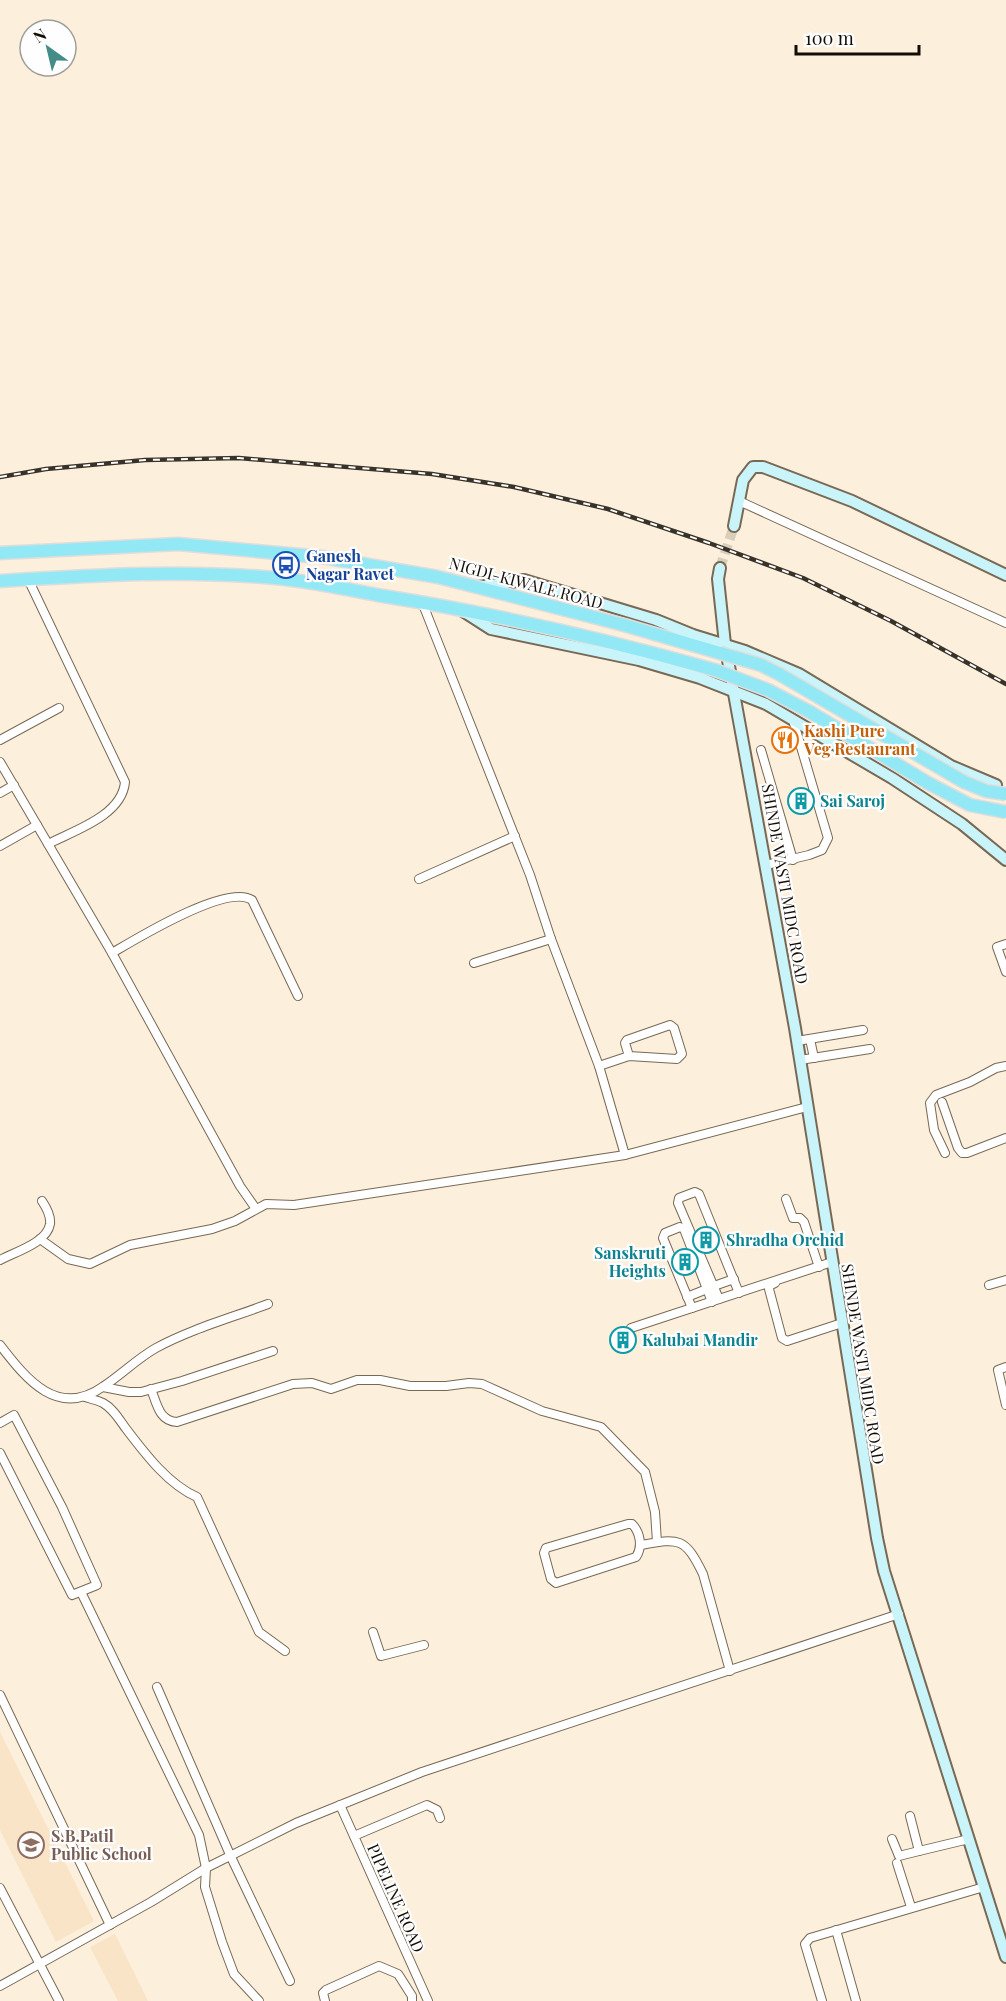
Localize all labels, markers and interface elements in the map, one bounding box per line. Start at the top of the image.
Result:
north arrow [18,18,78,78]
scale bar [796,18,919,56]
text: N [29,23,50,47]
text: 100 m [805,26,854,50]
place label: Ganesh Nagar Ravet [306,545,395,584]
bus stop icon: Ganesh Nagar Ravet [271,550,301,580]
street label: NIGDI-KIWALE ROAD [447,552,605,613]
place label: Kashi Pure Veg Restaurant [803,720,916,759]
restaurant icon: Kashi Pure Veg Restaurant [770,725,800,755]
street label: SHINDE WASTI MIDC ROAD [758,782,813,986]
building icon: Sai Saroj [786,786,816,816]
place label: Sai Saroj [820,790,885,811]
building icon: Shradha Orchid [691,1225,721,1255]
place label: Shradha Orchid [726,1229,845,1250]
place label: Sanskruti Heights [594,1242,666,1281]
building icon: Sanskruti Heights [670,1247,700,1277]
street label: SHINDE WASTI MIDC ROAD [837,1262,890,1466]
building icon: Kalubai Mandir [608,1325,638,1355]
place label: Kalubai Mandir [642,1329,758,1350]
place label: S.B.Patil Public School [51,1825,152,1864]
school or university icon: S.B.Patil Public School [16,1830,46,1860]
street label: PIPELINE ROAD [363,1840,430,1956]

